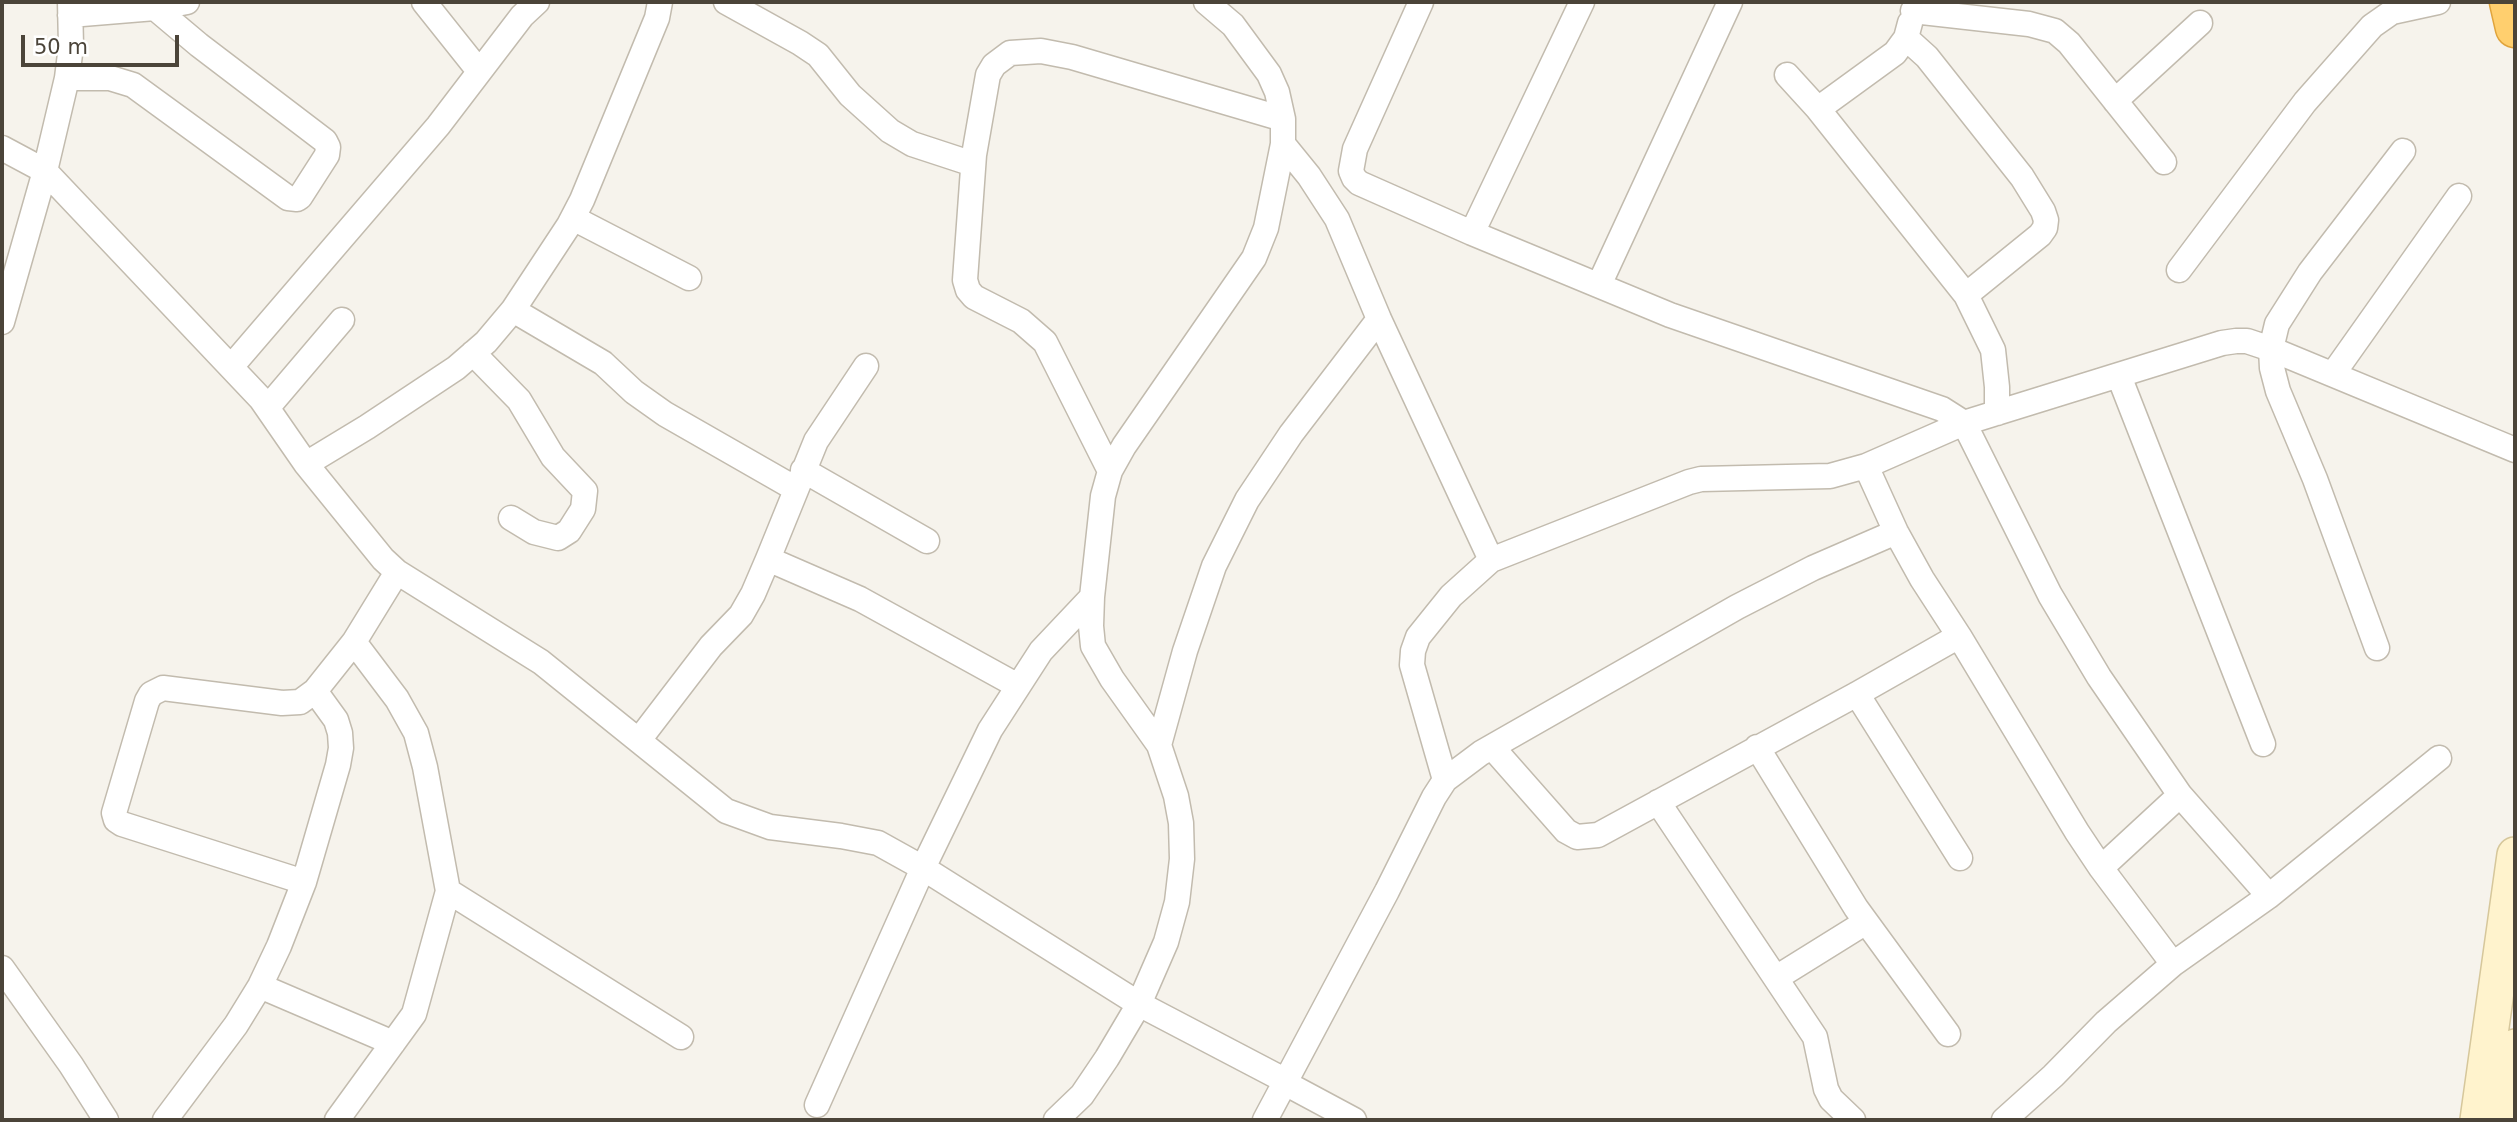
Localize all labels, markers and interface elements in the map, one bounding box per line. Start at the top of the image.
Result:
scale bar [24,21,182,65]
text: 50 m [34,35,88,59]

